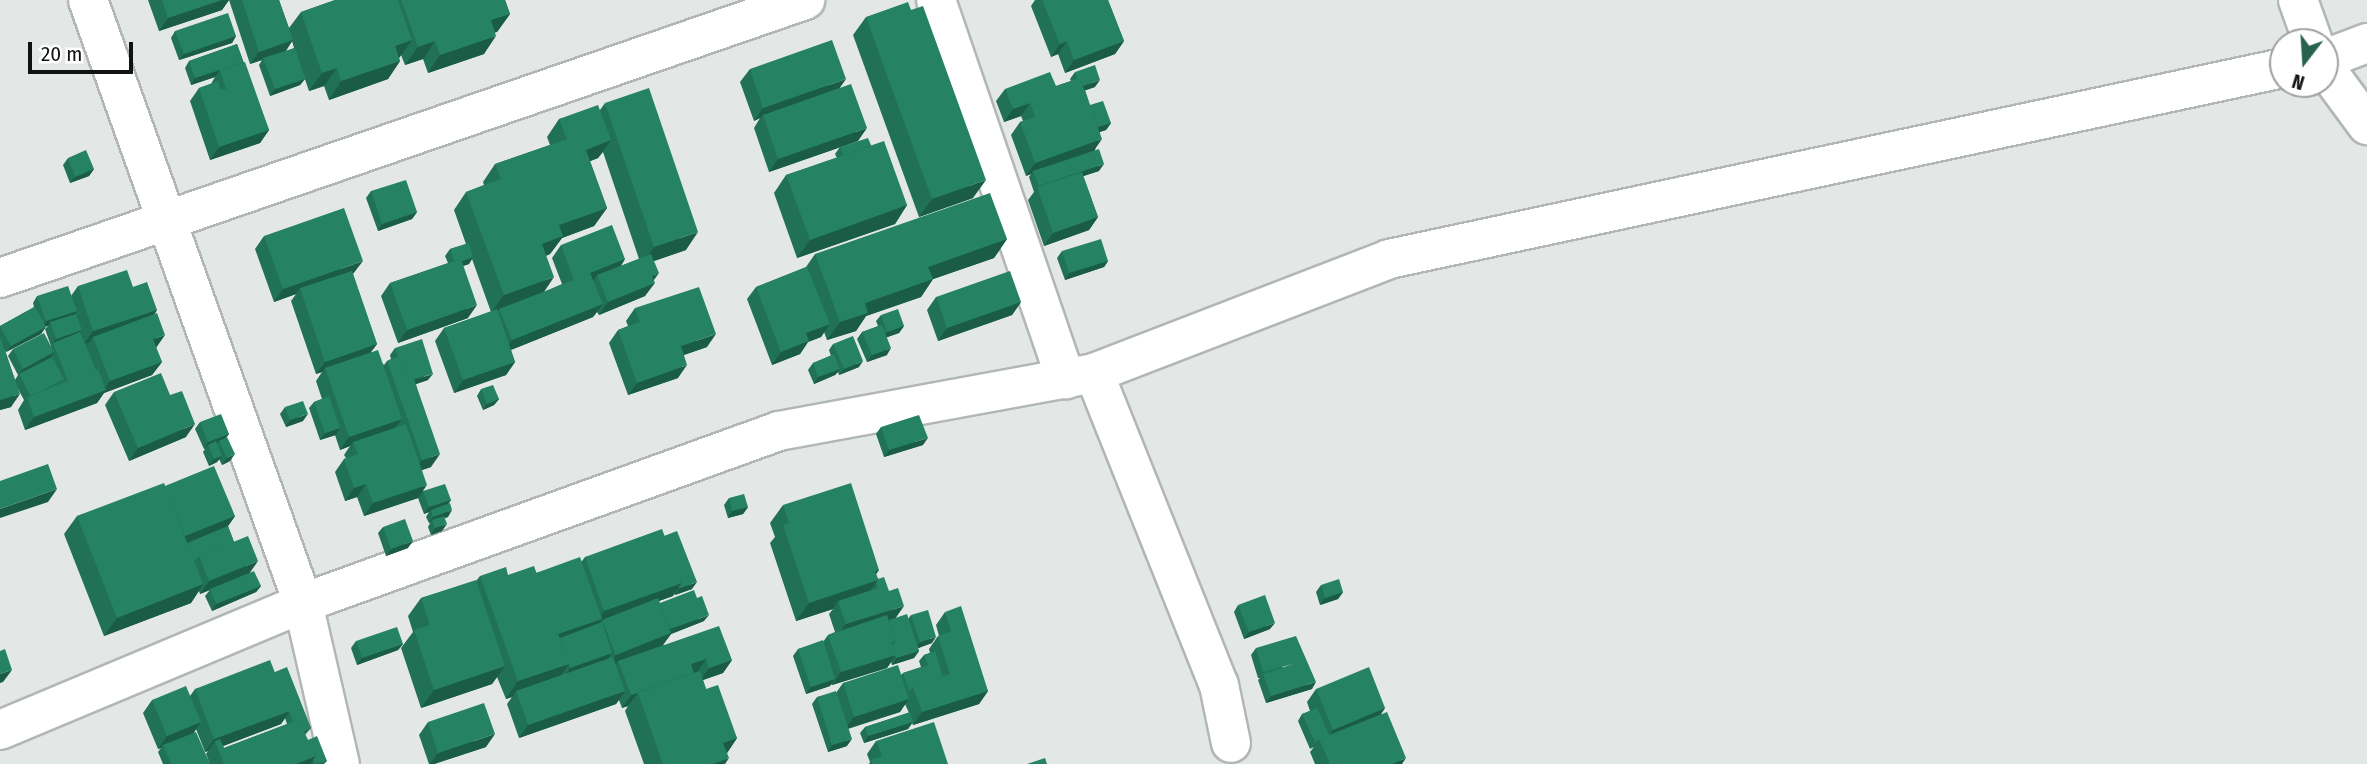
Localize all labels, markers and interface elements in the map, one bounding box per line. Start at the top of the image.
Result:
scale bar [32,28,136,72]
north arrow [2269,28,2339,98]
text: 20 m [41,41,82,67]
text: N [2289,69,2307,94]

